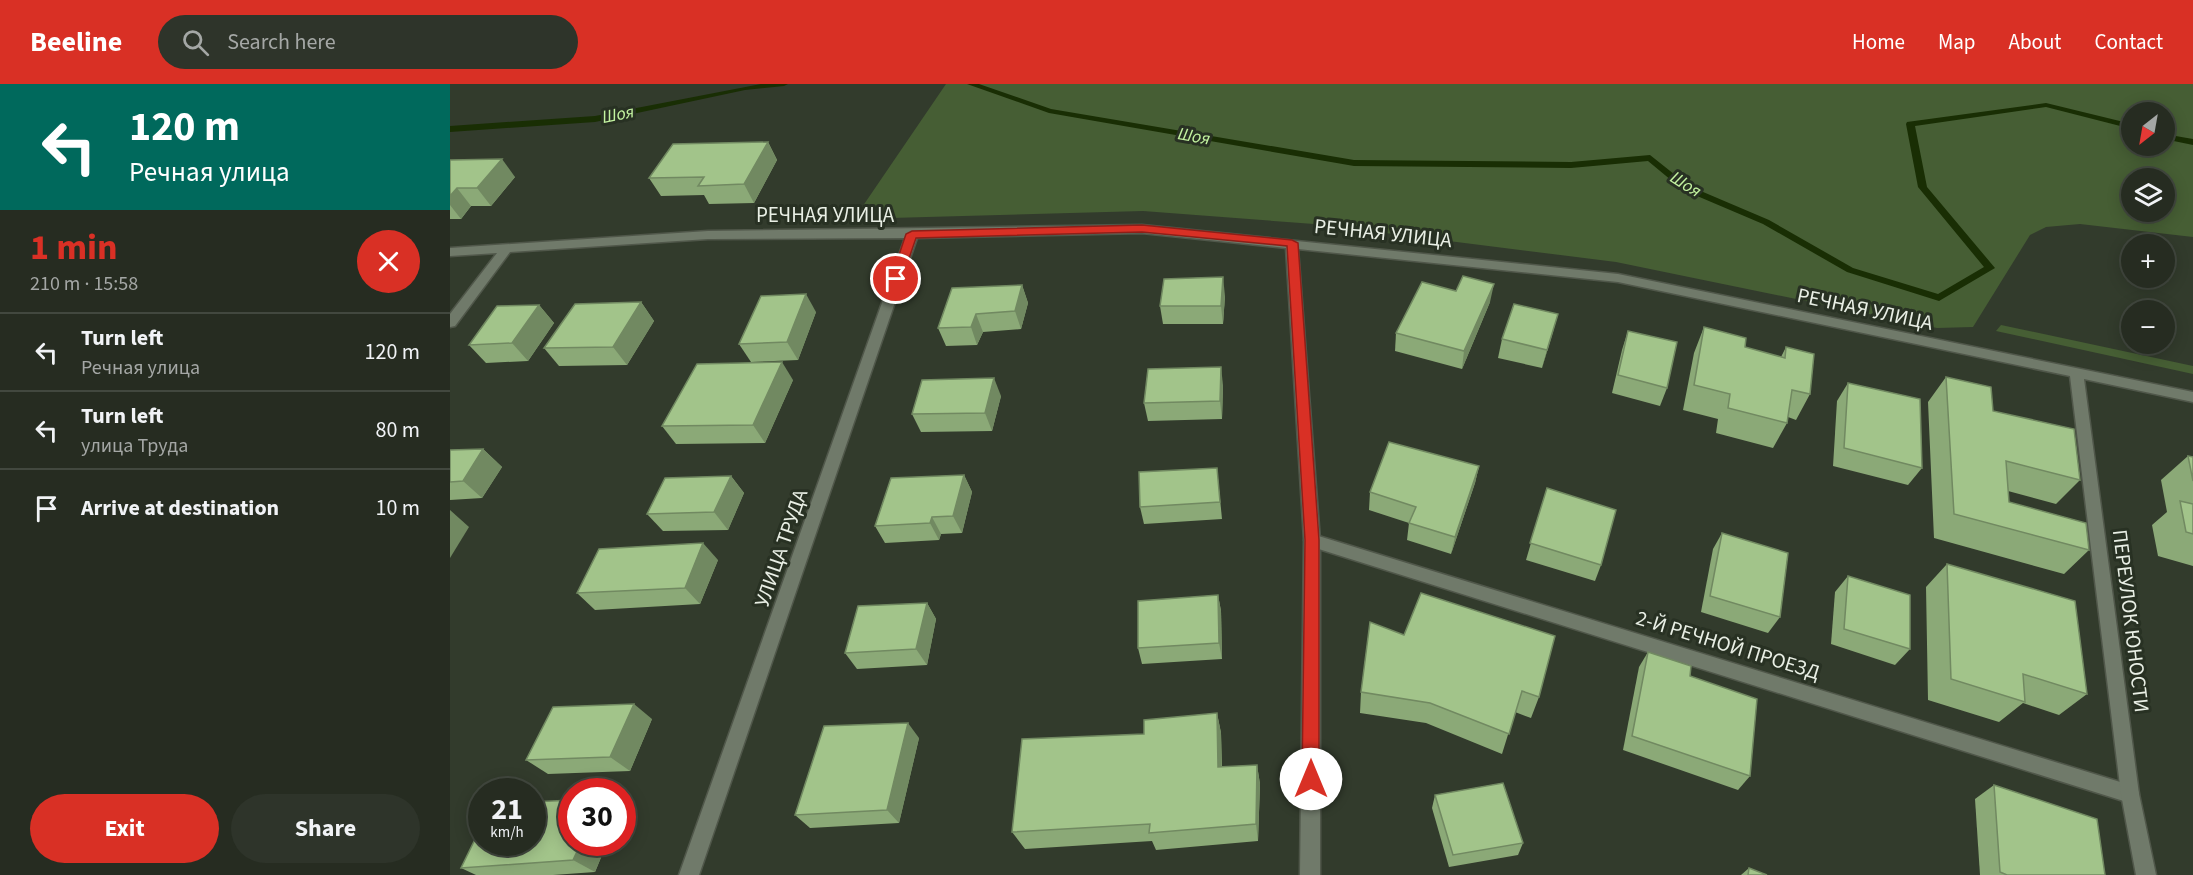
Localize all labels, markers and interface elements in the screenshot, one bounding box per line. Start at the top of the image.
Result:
search box [158,15,578,69]
text: Beeline [30,22,122,62]
icon: search [179,26,212,59]
text: Search here [227,26,336,58]
text: Home [1852,27,1905,57]
text: Map [1938,27,1976,57]
text: About [2009,27,2061,57]
text: Contact [2094,27,2163,57]
text: 120 m [129,97,240,157]
water label: Шоя [600,99,637,130]
north arrow [2121,102,2175,156]
map controls [2121,102,2175,354]
icon: left [30,108,108,186]
water label: Шоя [1176,121,1212,152]
text: Речная улица [129,153,290,192]
water label: Шоя [1665,165,1706,204]
button: layers [2121,168,2175,222]
street label: РЕЧНАЯ УЛИЦА [756,200,895,230]
street label: РЕЧНАЯ УЛИЦА [1313,211,1454,255]
text: 1 min [30,222,118,273]
button: close [357,230,420,293]
button: + [2121,234,2175,288]
pin [870,253,921,304]
icon: arrive [879,262,912,295]
text: 210 m · 15:58 [30,270,138,298]
street label: РЕЧНАЯ УЛИЦА [1794,280,1936,338]
button: − [2121,300,2175,354]
text: Turn left [81,322,163,354]
icon: left [30,336,63,369]
text: 120 m [365,336,420,368]
text: Речная улица [81,354,200,382]
text: Turn left [81,400,163,432]
icon: left [30,414,63,447]
text: 80 m [375,414,420,446]
text: улица Труда [81,432,188,460]
street label: УЛИЦА ТРУДА [747,484,815,611]
icon: arrive [30,492,63,525]
text: Arrive at destination [81,492,279,524]
text: 10 m [375,492,420,524]
street label: ПЕРЕУЛОК ЮНОСТИ [2105,528,2157,714]
street label: 2-Й РЕЧНОЙ ПРОЕЗД [1632,603,1824,687]
position arrow [1279,747,1343,811]
speed limit sign: 30 [558,778,636,856]
text: 21 [491,788,523,831]
button: Exit [30,794,219,863]
button: Share [231,794,420,863]
text: km/h [490,822,524,843]

